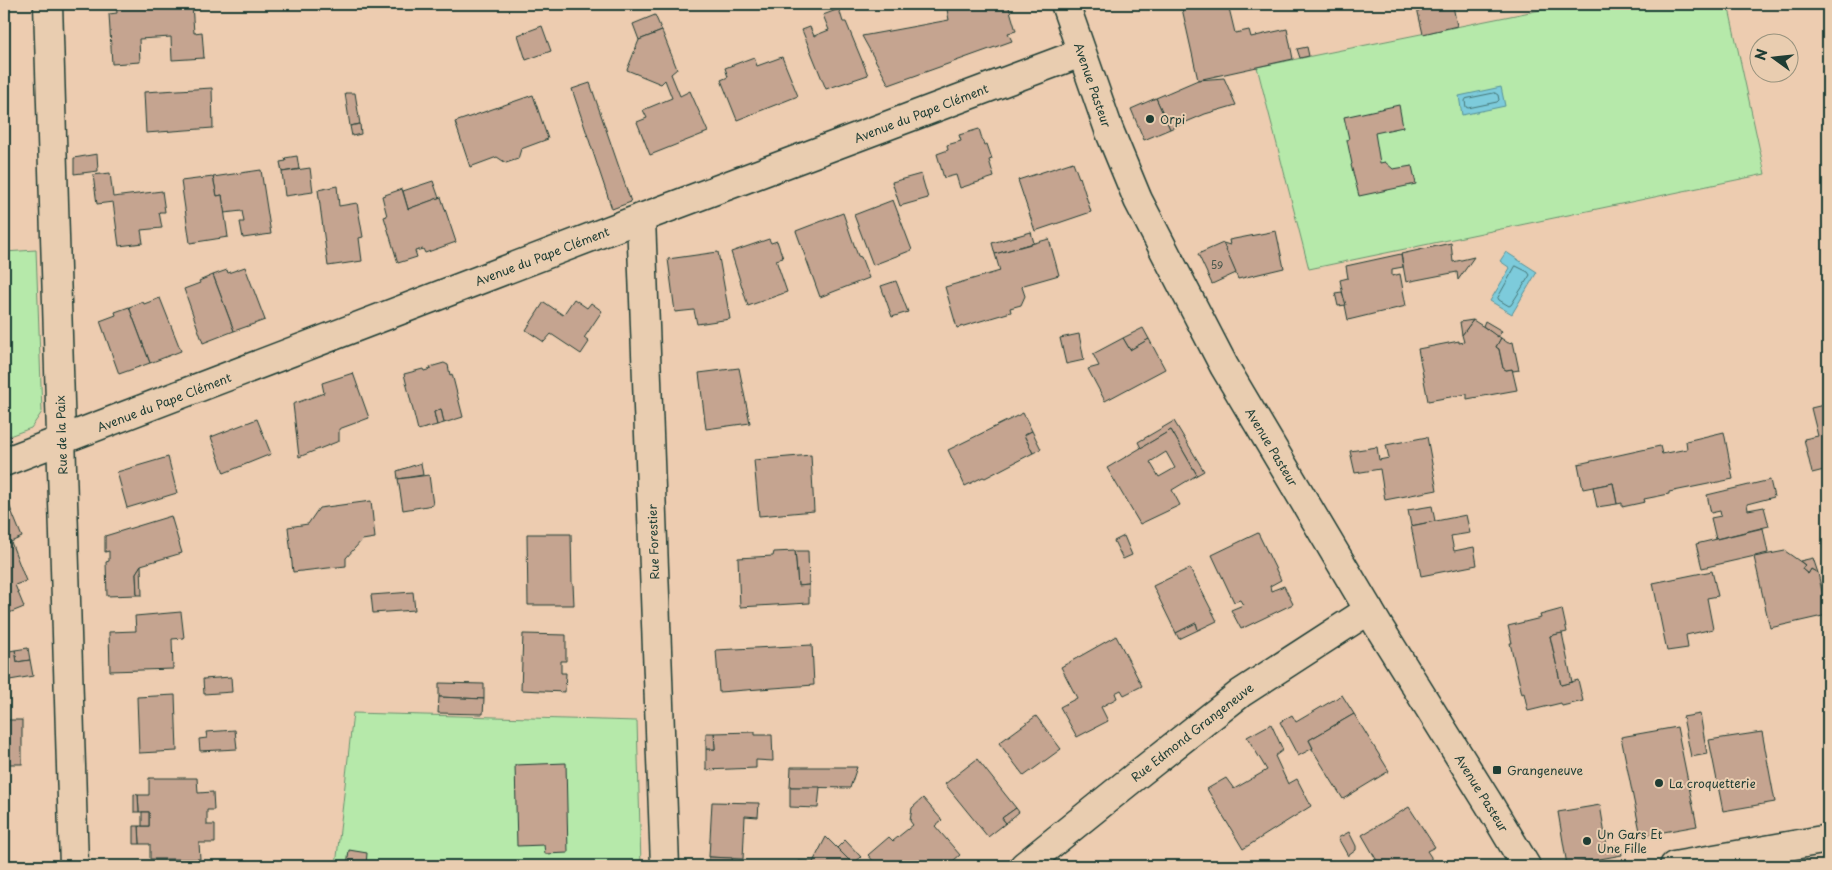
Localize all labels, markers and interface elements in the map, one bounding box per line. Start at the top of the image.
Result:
north arrow [1750,32,1800,82]
street label: Avenue Pasteur [1070,40,1116,130]
text: N [1749,46,1773,63]
street label: Avenue du Pape Clément [851,79,991,147]
place label: Orpi [1160,110,1185,128]
marker: Orpi [1144,113,1156,125]
street label: Avenue du Pape Clément [472,222,612,290]
house number: 59 [1211,257,1223,272]
street label: Avenue du Pape Clément [94,368,234,436]
street label: Rue de la Paix [51,395,71,475]
street label: Avenue Pasteur [1241,404,1303,490]
street label: Rue Forestier [643,503,663,580]
street label: Rue Edmond Grangeneuve [1127,678,1257,786]
street label: Avenue Pasteur [1451,751,1513,836]
place label: Grangeneuve [1507,761,1584,779]
marker: Grangeneuve [1491,764,1503,776]
place label: La croquetterie [1669,774,1755,792]
marker: La croquetterie [1653,777,1665,789]
place label: Un Gars Et Une Fille [1597,825,1663,857]
marker: Un Gars Et Une Fille [1581,835,1593,847]

